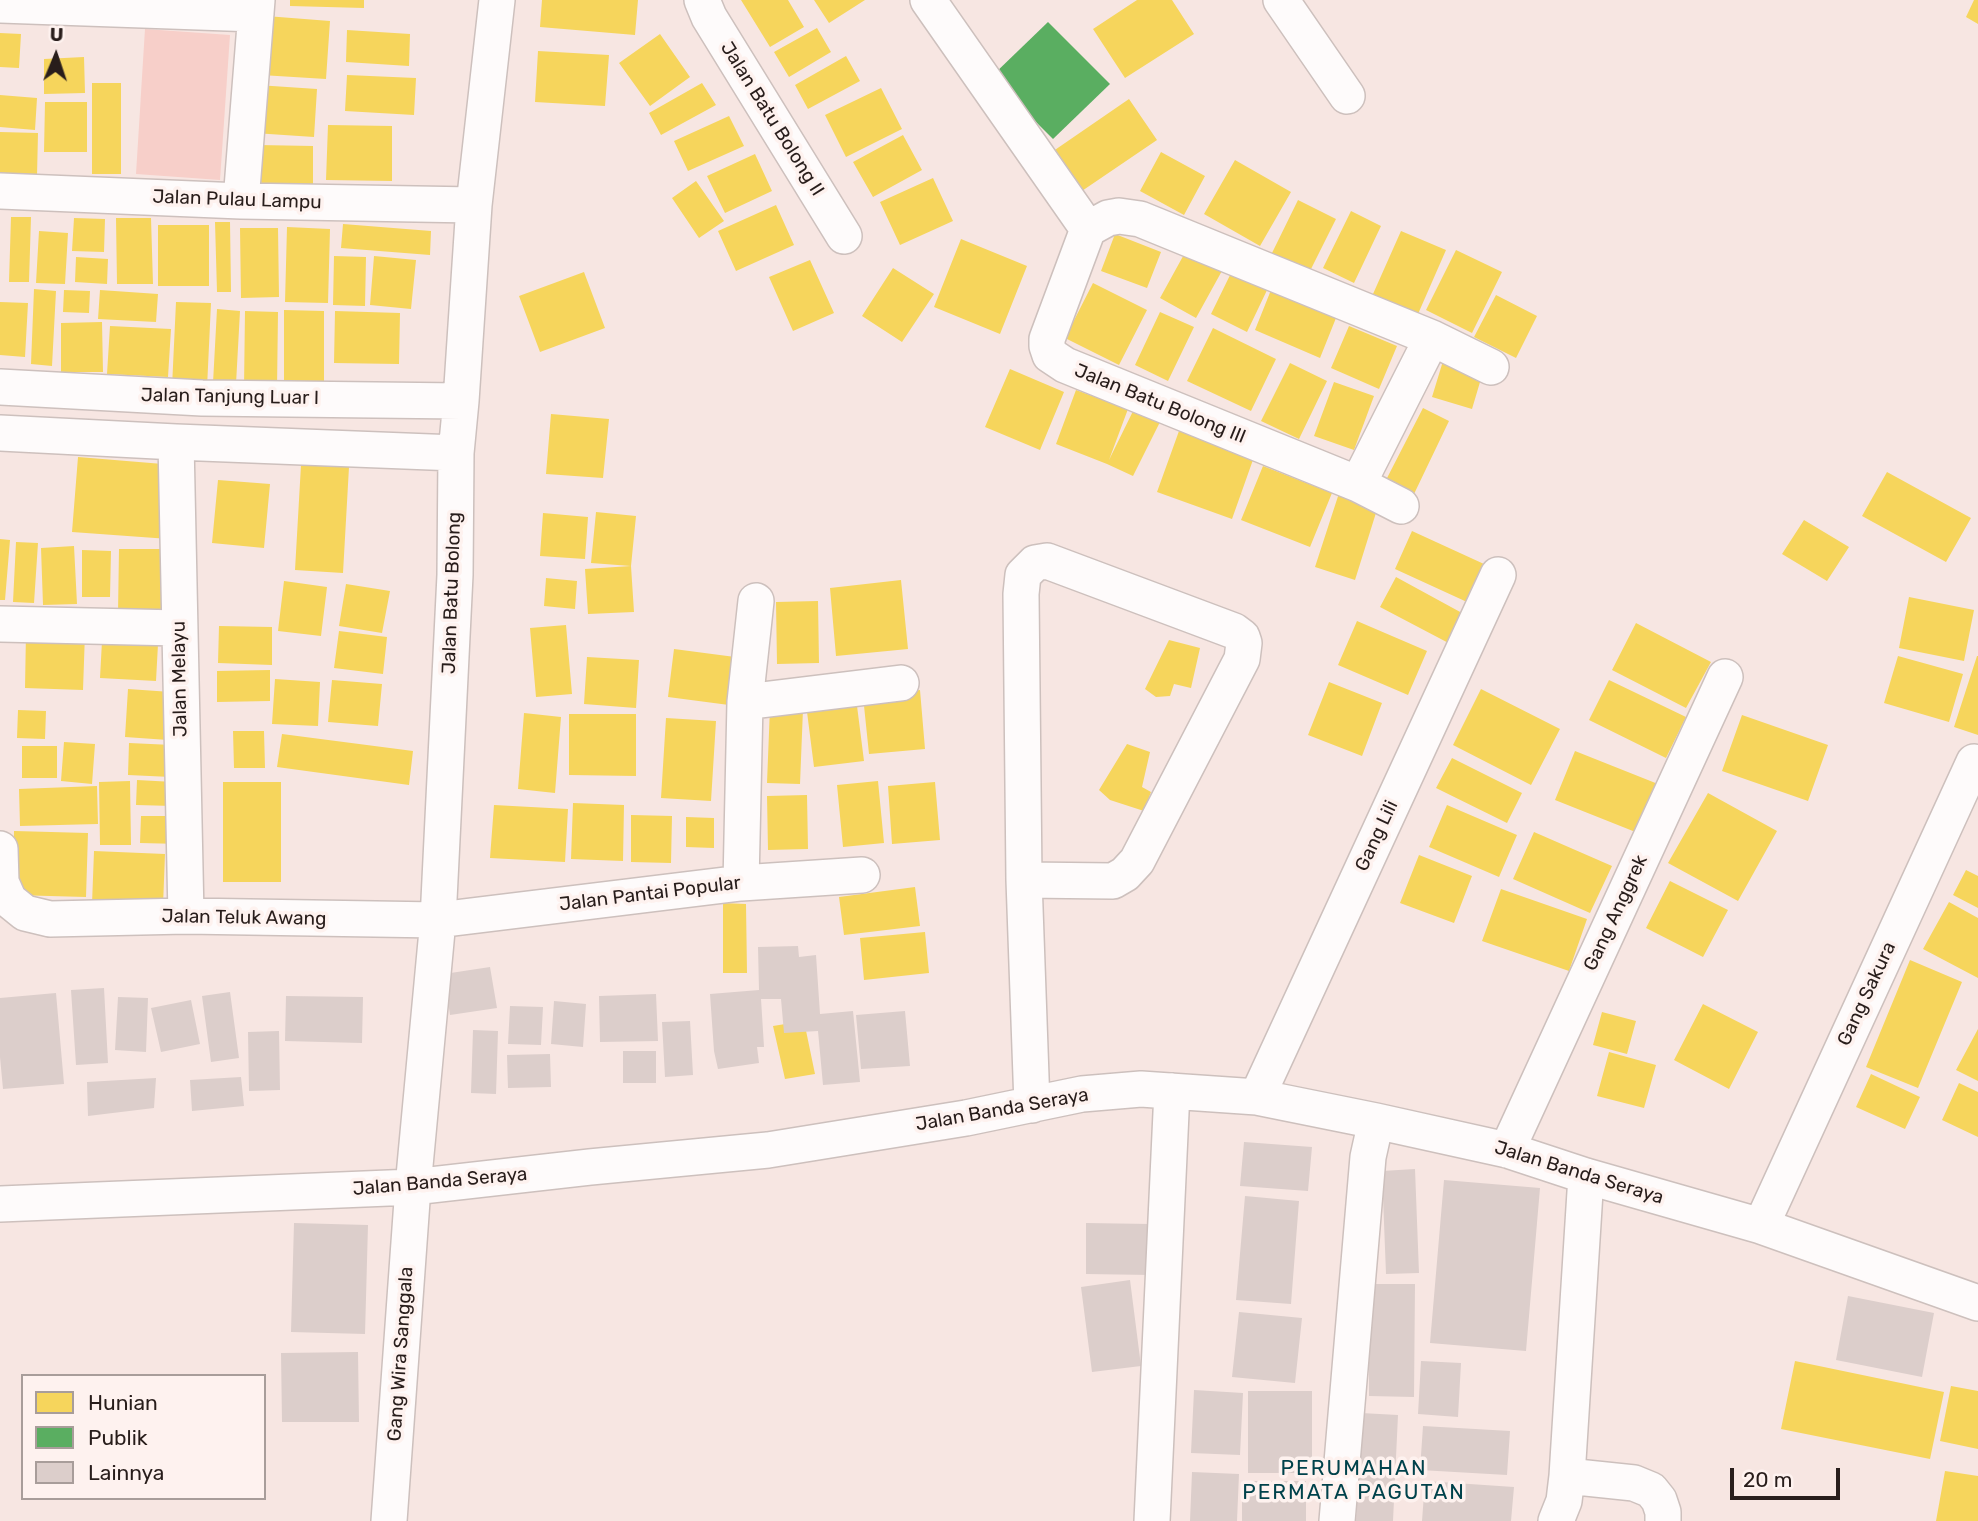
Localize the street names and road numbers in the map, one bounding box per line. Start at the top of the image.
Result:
street label: Jalan Batu Bolong II [715,38,829,200]
street label: Jalan Pulau Lampu [152,186,322,214]
street label: Jalan Batu Bolong III [1071,359,1249,449]
street label: Jalan Tanjung Luar I [141,384,319,410]
street label: Jalan Batu Bolong [438,511,466,675]
street label: Jalan Melayu [168,621,192,737]
street label: Gang Lili [1351,797,1403,875]
street label: Gang Anggrek [1579,851,1653,975]
street label: Jalan Pantai Popular [558,872,742,916]
street label: Jalan Teluk Awang [161,905,327,931]
street label: Gang Sakura [1833,938,1901,1050]
street label: Jalan Banda Seraya [914,1084,1090,1136]
street label: Jalan Banda Seraya [1492,1136,1666,1210]
street label: Jalan Banda Seraya [352,1163,528,1201]
street label: Gang Wira Sanggala [384,1266,418,1442]

